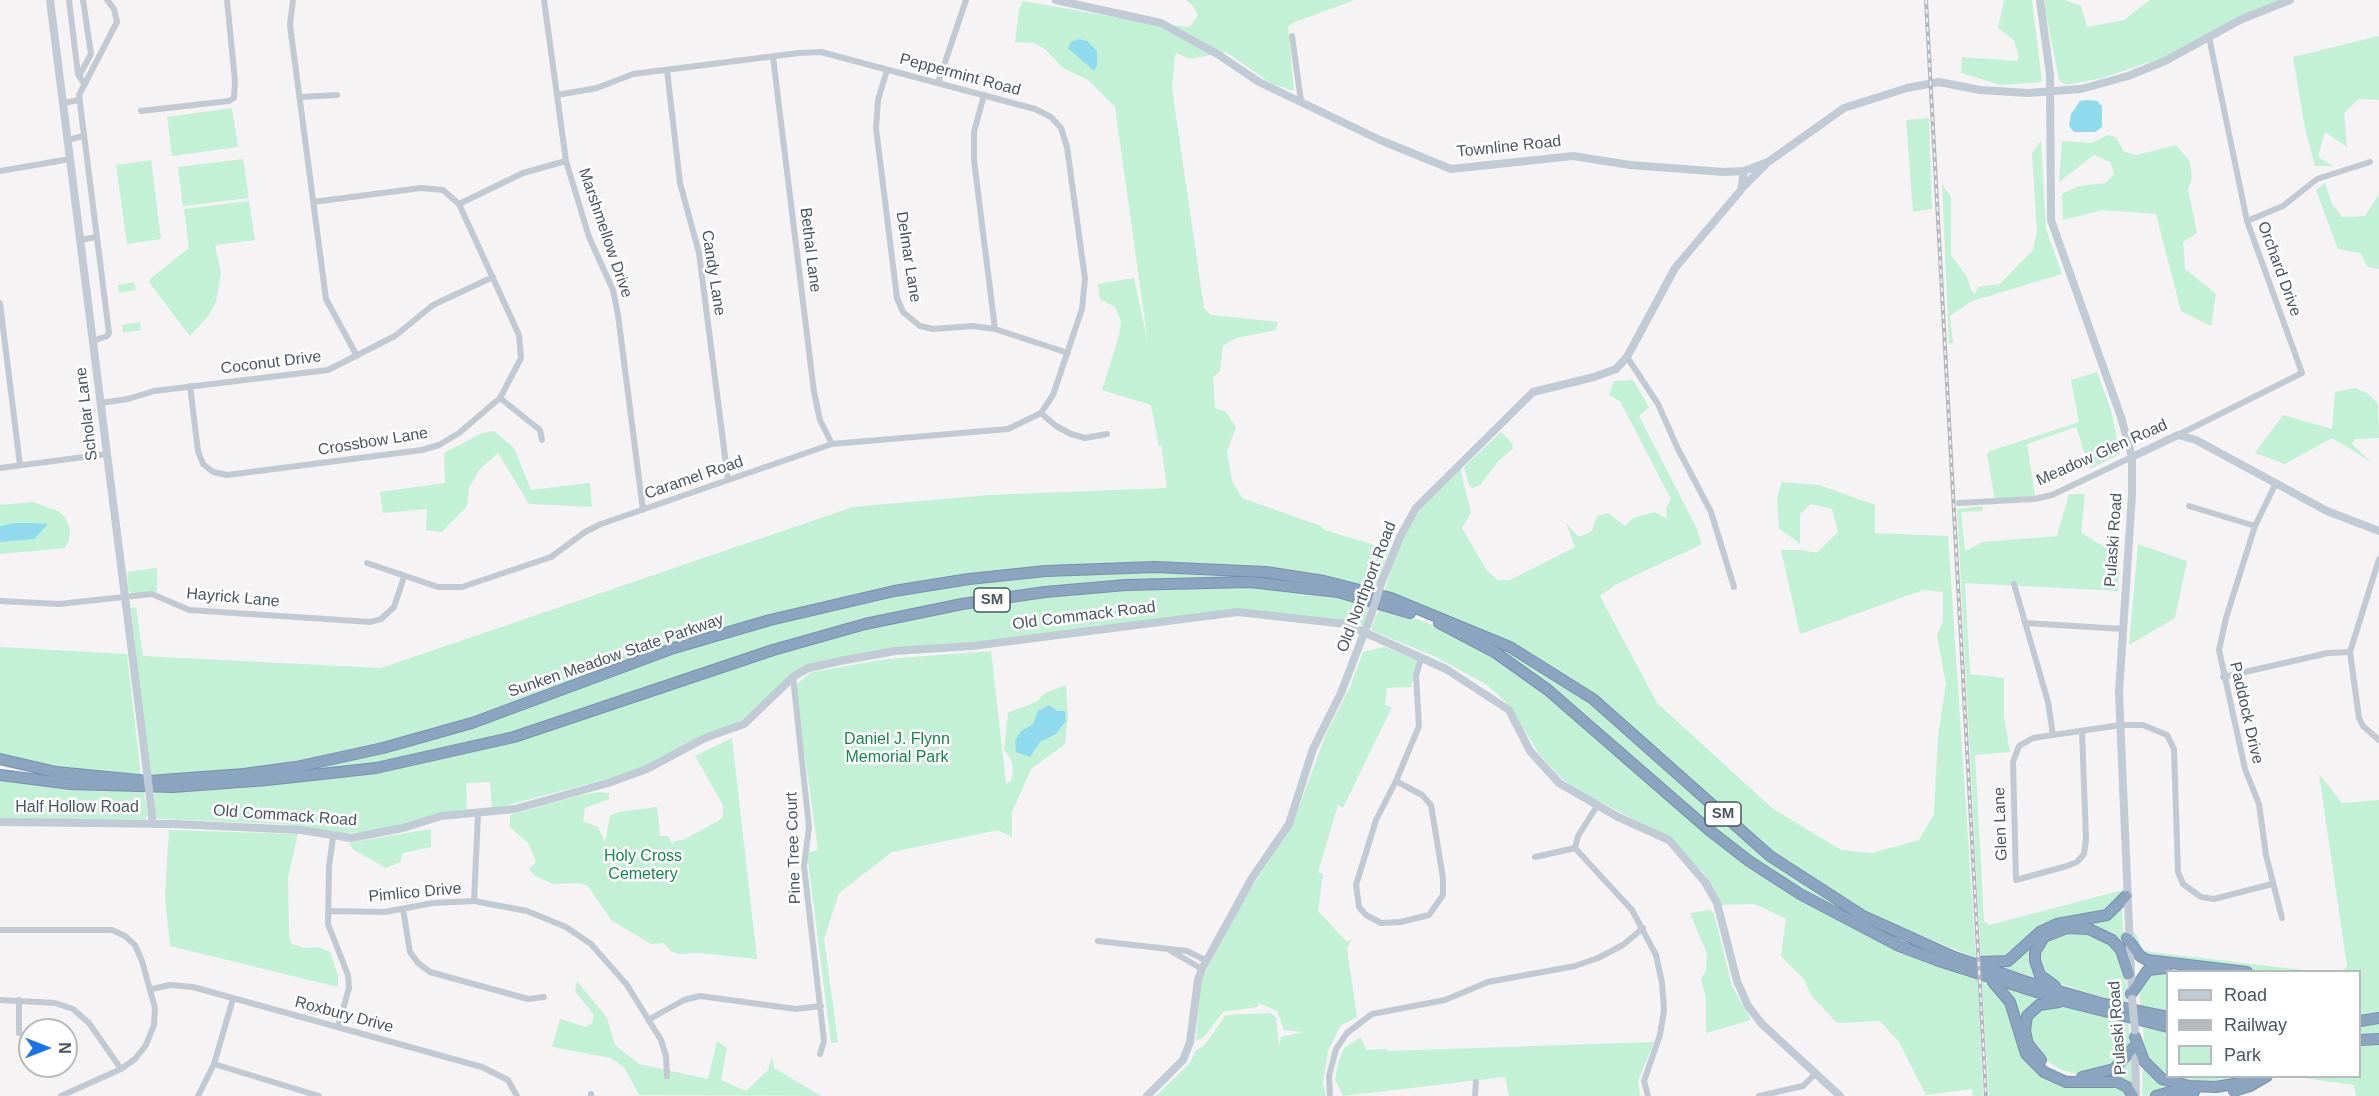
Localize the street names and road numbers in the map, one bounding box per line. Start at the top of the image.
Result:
street label: Peppermint Road [897,50,1023,100]
street label: Townline Road [1456,132,1562,162]
street label: Marshmellow Drive [574,166,636,300]
street label: Bethal Lane [795,206,825,294]
street label: Delmar Lane [891,210,925,304]
street label: Orchard Drive [2253,219,2305,319]
street label: Candy Lane [697,229,729,317]
street label: Coconut Drive [220,347,322,379]
street label: Scholar Lane [72,366,102,462]
street label: Meadow Glen Road [2034,415,2170,491]
street label: Crossbow Lane [317,424,429,460]
street label: Caramel Road [642,452,746,504]
street label: Pulaski Road [2101,492,2127,588]
street label: Old Northport Road [1333,519,1401,655]
street label: Hayrick Lane [186,584,280,612]
road number: SM [974,588,1010,612]
street label: Old Commack Road [1011,598,1157,634]
street label: Sunken Meadow State Parkway [506,610,726,702]
street label: Paddock Drive [2225,660,2267,766]
street label: Glen Lane [1990,787,2012,861]
street label: Pine Tree Court [782,792,806,904]
street label: Half Hollow Road [15,798,139,818]
street label: Old Commack Road [212,801,358,831]
road number: SM [1705,802,1741,826]
street label: Pimlico Drive [368,879,462,907]
street label: Pulaski Road [2105,980,2131,1076]
street label: Roxbury Drive [293,993,395,1037]

